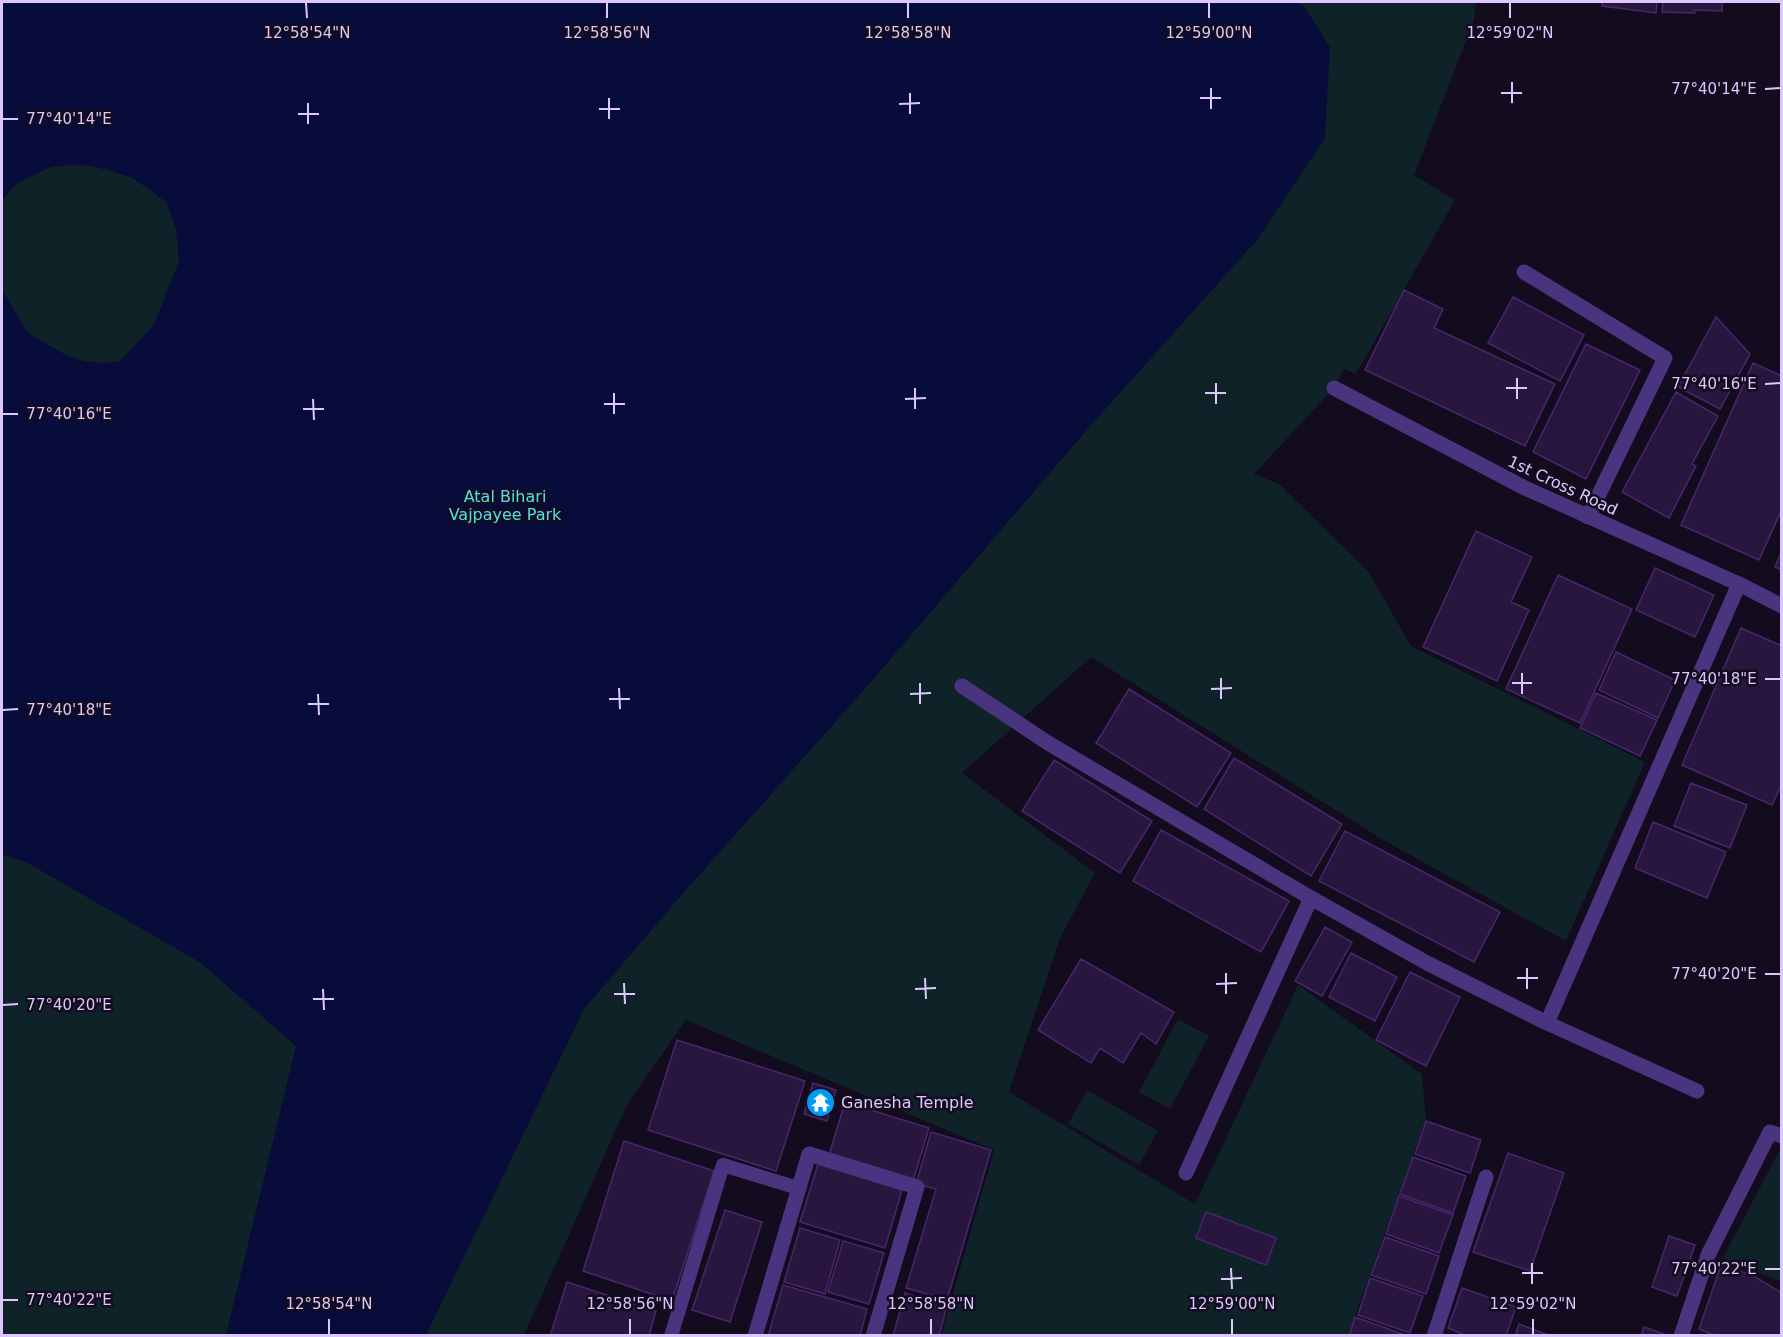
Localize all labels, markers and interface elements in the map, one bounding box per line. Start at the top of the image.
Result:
text: 12°58'54"N [263,24,351,42]
text: 12°58'56"N [563,24,651,42]
text: 12°58'58"N [864,24,952,42]
text: 12°59'00"N [1165,24,1253,42]
text: 12°59'02"N [1466,24,1554,42]
text: 77°40'14"E [1671,80,1757,98]
text: 77°40'14"E [26,110,112,128]
text: 77°40'16"E [1671,375,1757,393]
text: 77°40'16"E [26,405,112,423]
street label: 1st Cross Road [1505,452,1621,519]
park label: Atal Bihari Vajpayee Park [449,487,562,524]
text: 77°40'18"E [1671,670,1757,688]
text: 77°40'18"E [26,701,112,719]
text: 77°40'20"E [1671,965,1757,983]
text: 77°40'20"E [26,996,112,1014]
temple icon: Ganesha Temple [804,1086,836,1118]
place label: Ganesha Temple [841,1093,973,1112]
text: 77°40'22"E [1671,1260,1757,1278]
text: 77°40'22"E [26,1291,112,1309]
text: 12°58'54"N [285,1295,373,1313]
text: 12°58'56"N [586,1295,674,1313]
text: 12°58'58"N [887,1295,975,1313]
text: 12°59'00"N [1188,1295,1276,1313]
text: 12°59'02"N [1489,1295,1577,1313]

